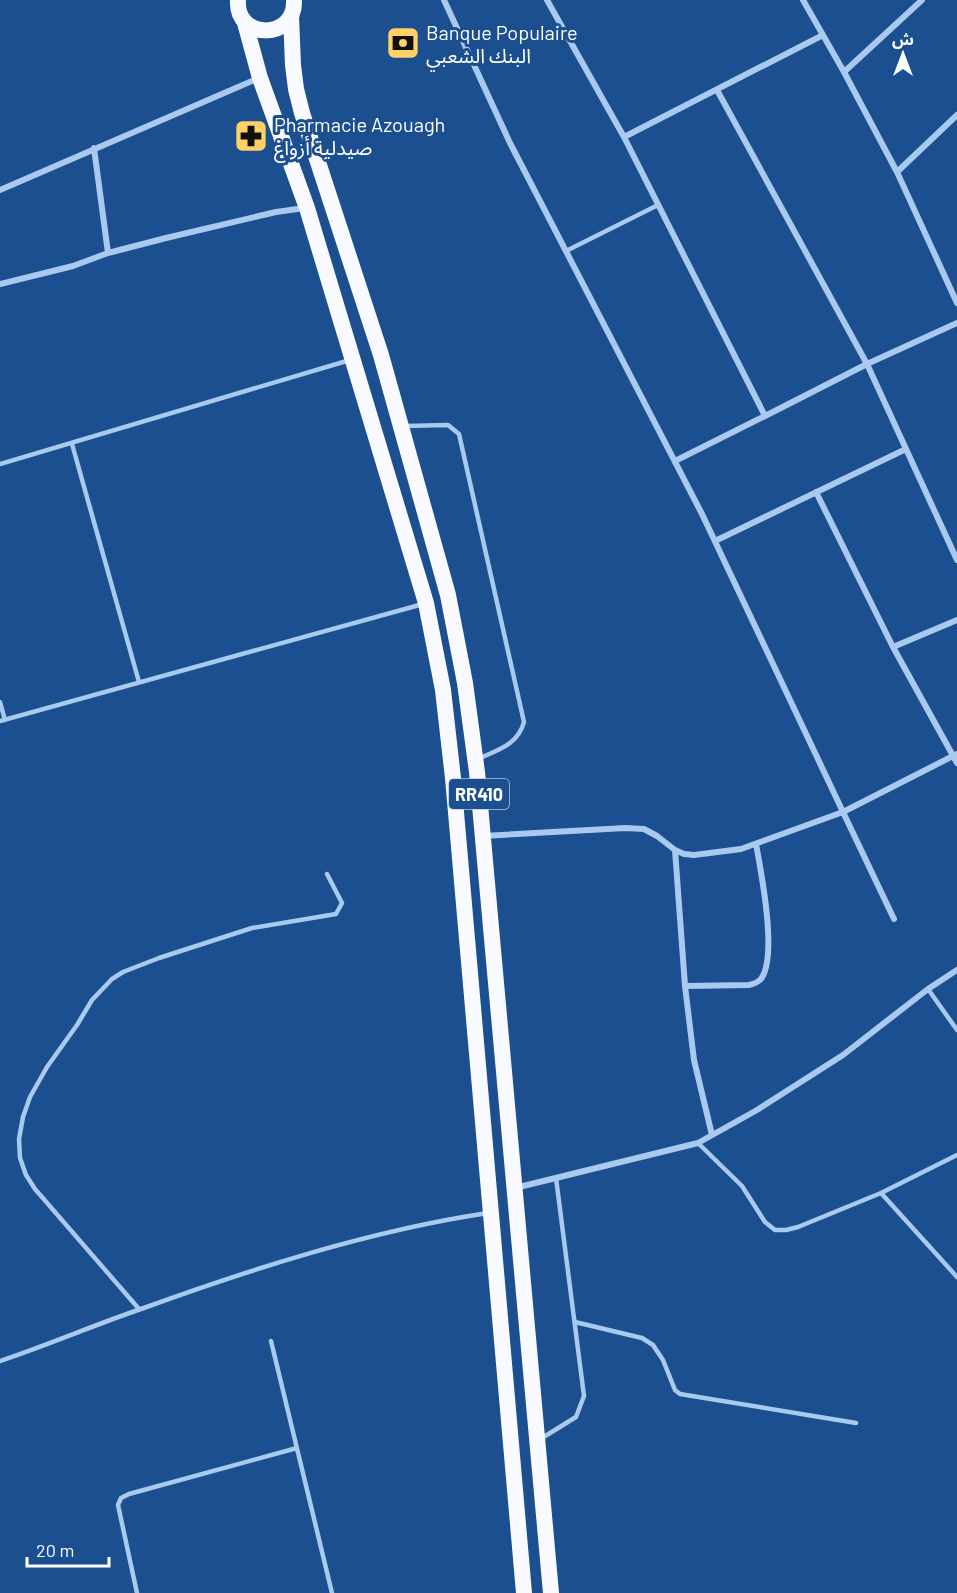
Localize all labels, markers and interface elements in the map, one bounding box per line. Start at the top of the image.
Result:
place label: Banque Populaire البنك الشعبي [426,20,578,72]
north arrow [873,24,933,84]
bank icon: Banque Populaire البنك الشعبي [385,25,421,61]
text: ش [892,29,914,49]
place label: Pharmacie Azouagh صيدلية أزواغ [274,112,445,163]
pharmacy icon: Pharmacie Azouagh صيدلية أزواغ [233,118,269,154]
road number: RR410 [449,779,509,809]
scale bar [27,1530,110,1568]
text: 20 m [36,1539,74,1561]

